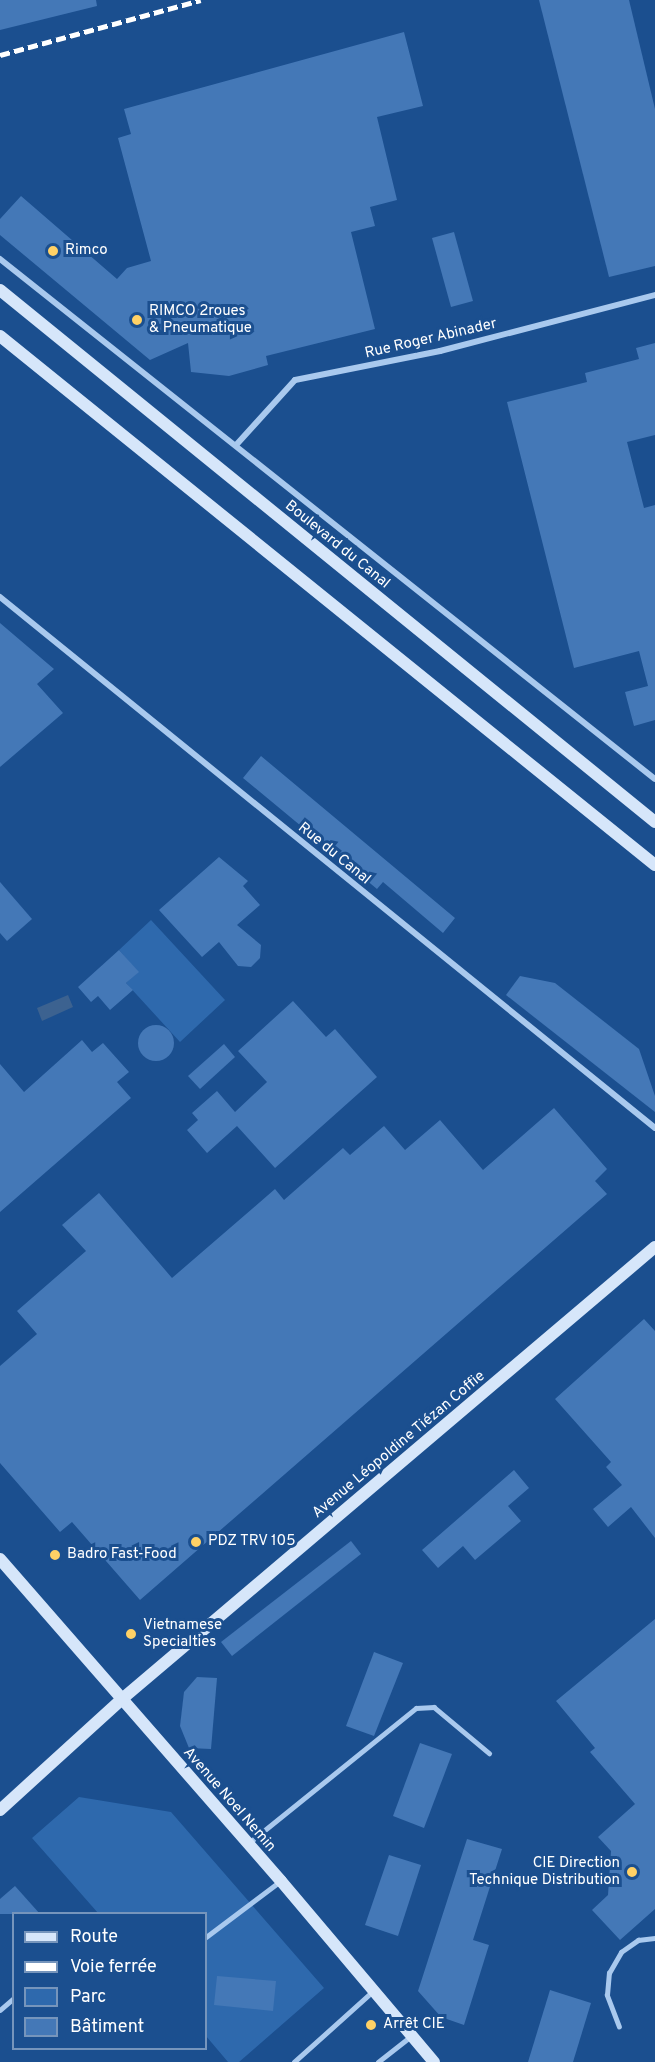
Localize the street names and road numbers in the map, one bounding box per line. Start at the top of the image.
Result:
street label: Rue Roger Abinader [363,315,499,363]
street label: Boulevard du Canal [281,497,393,593]
street label: Rue du Canal [294,819,374,889]
street label: Avenue Léopoldine Tiézan Coffie [309,1367,489,1523]
street label: Avenue Noel Nemin [179,1744,279,1856]

